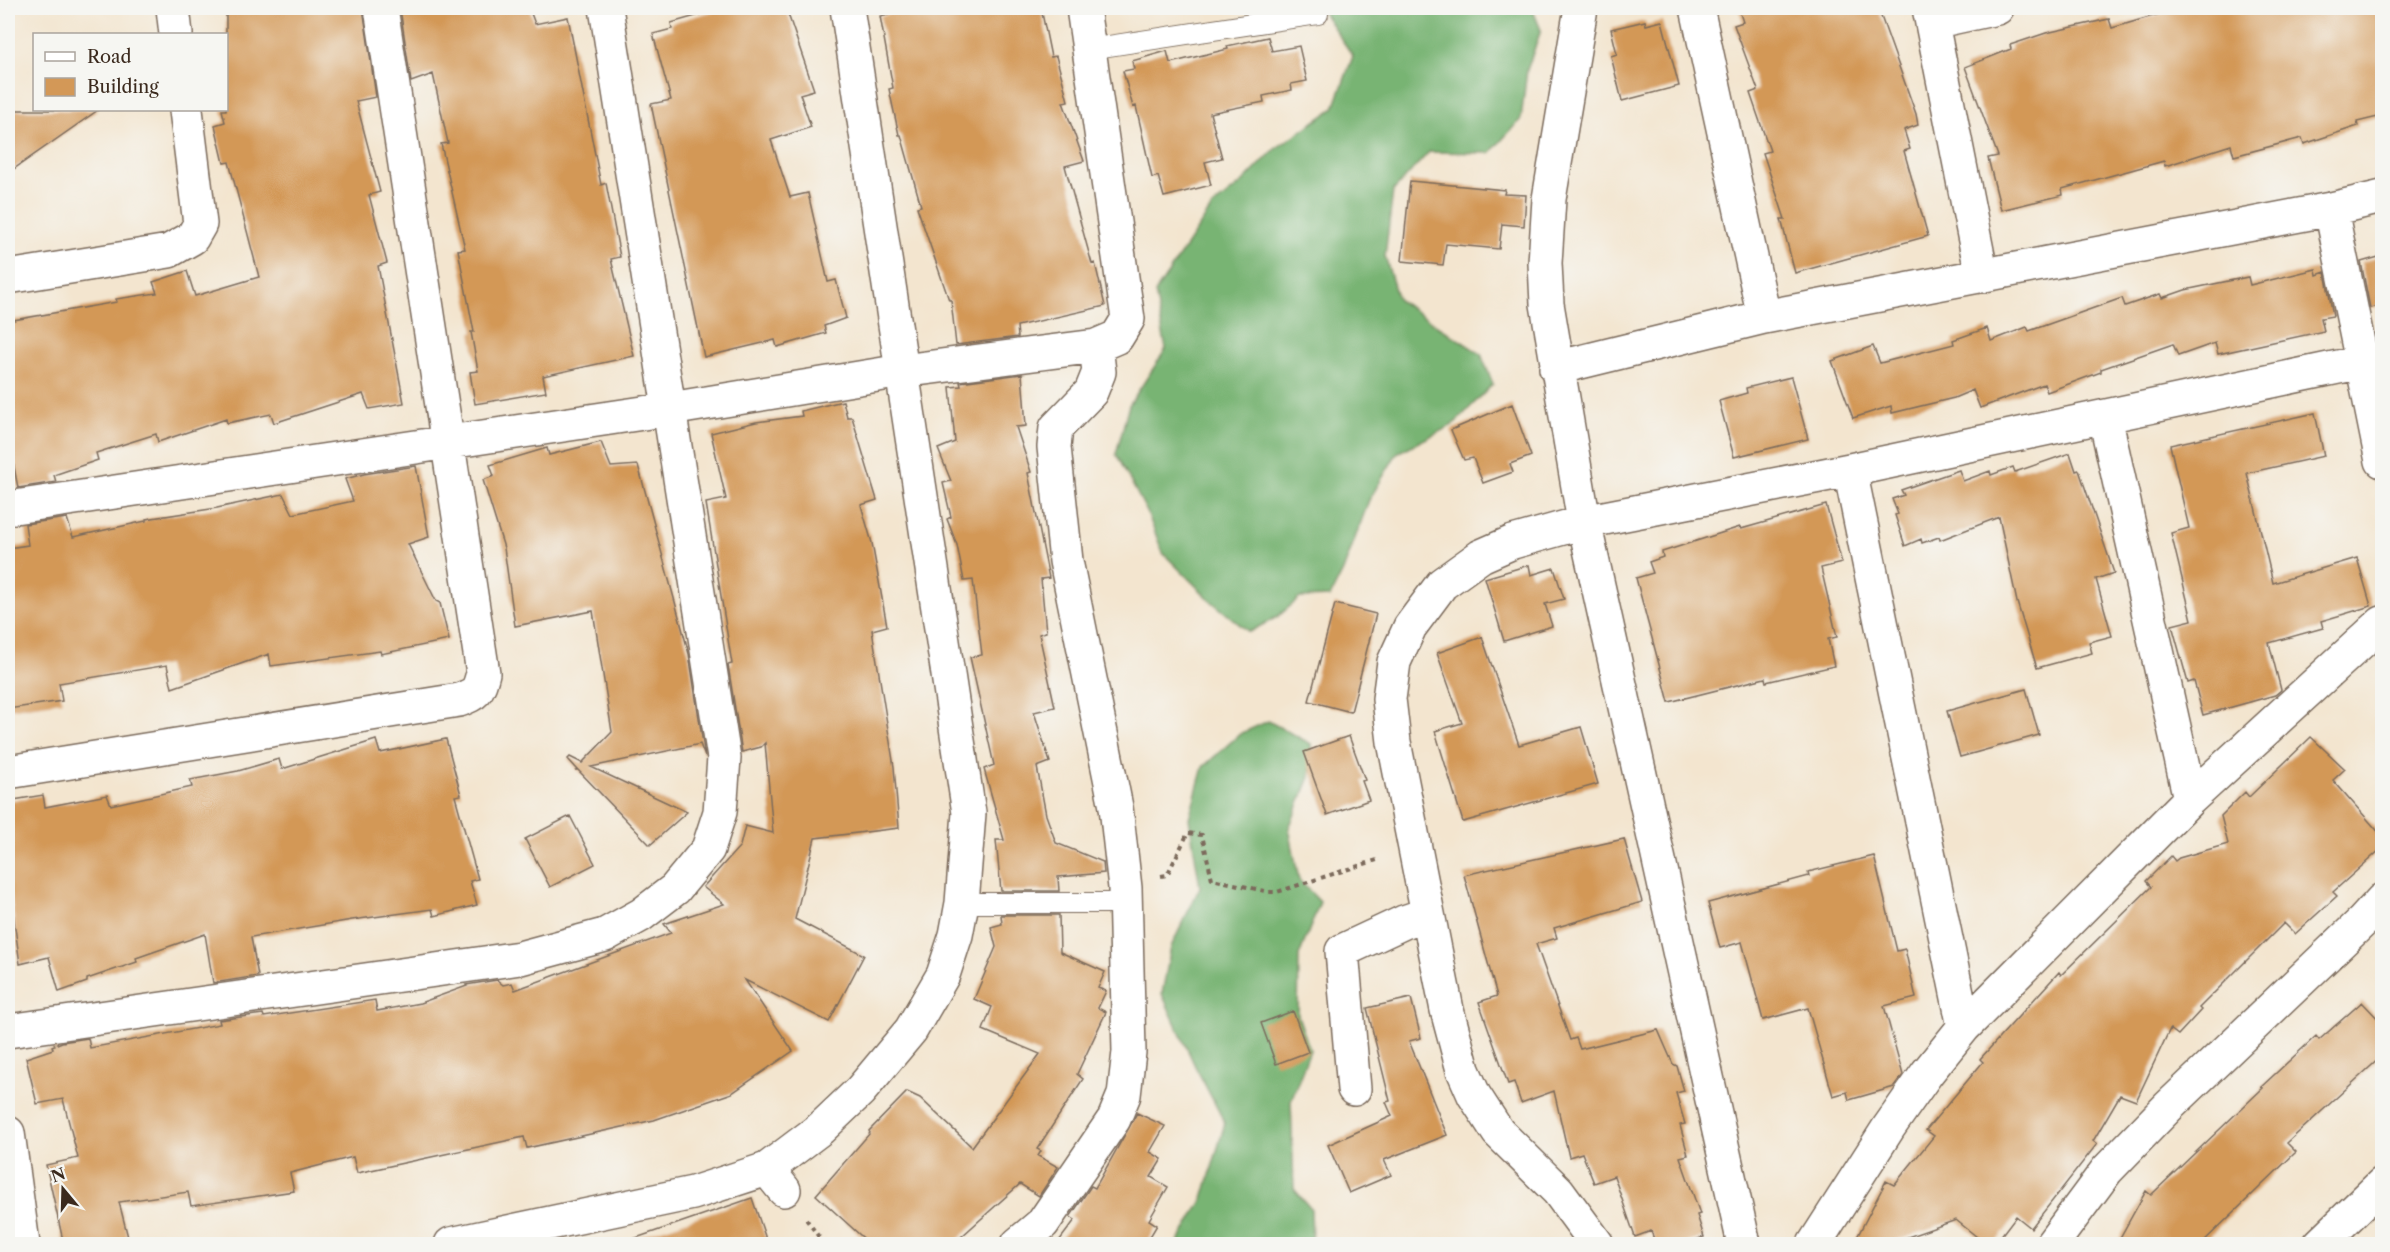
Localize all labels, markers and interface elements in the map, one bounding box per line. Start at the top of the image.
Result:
legend [33,33,228,111]
text: Road [87,46,132,68]
text: Building [87,76,159,98]
north arrow [33,1159,93,1219]
text: N [48,1163,68,1187]

